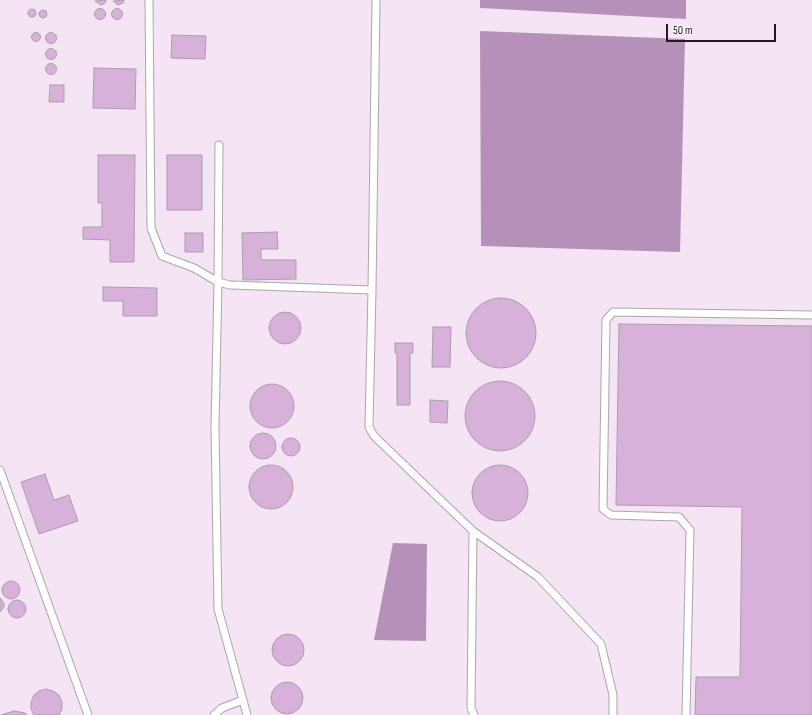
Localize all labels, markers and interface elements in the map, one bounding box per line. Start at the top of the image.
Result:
scale bar [668,16,778,42]
text: 50 m [673,23,693,38]

